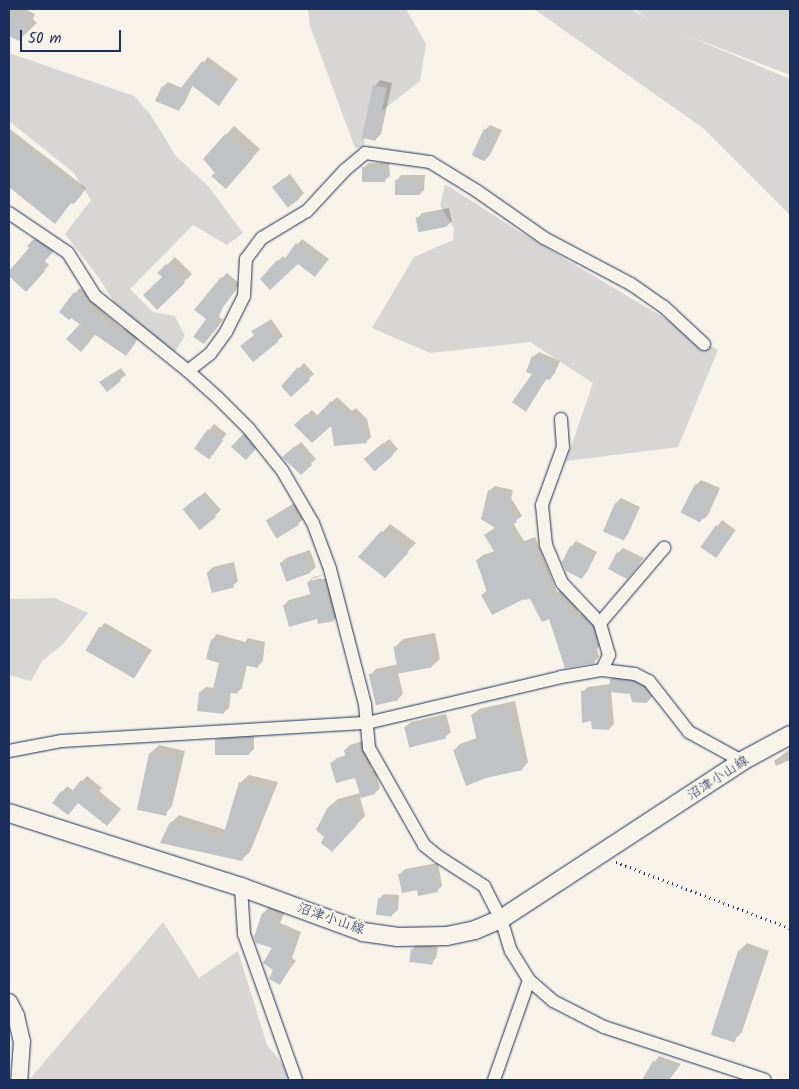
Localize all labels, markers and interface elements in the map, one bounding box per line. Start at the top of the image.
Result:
scale bar [22,20,124,52]
text: 50 m [28,27,62,51]
street label: 沼津小山線 [684,752,752,804]
street label: 沼津小山線 [295,900,367,938]

